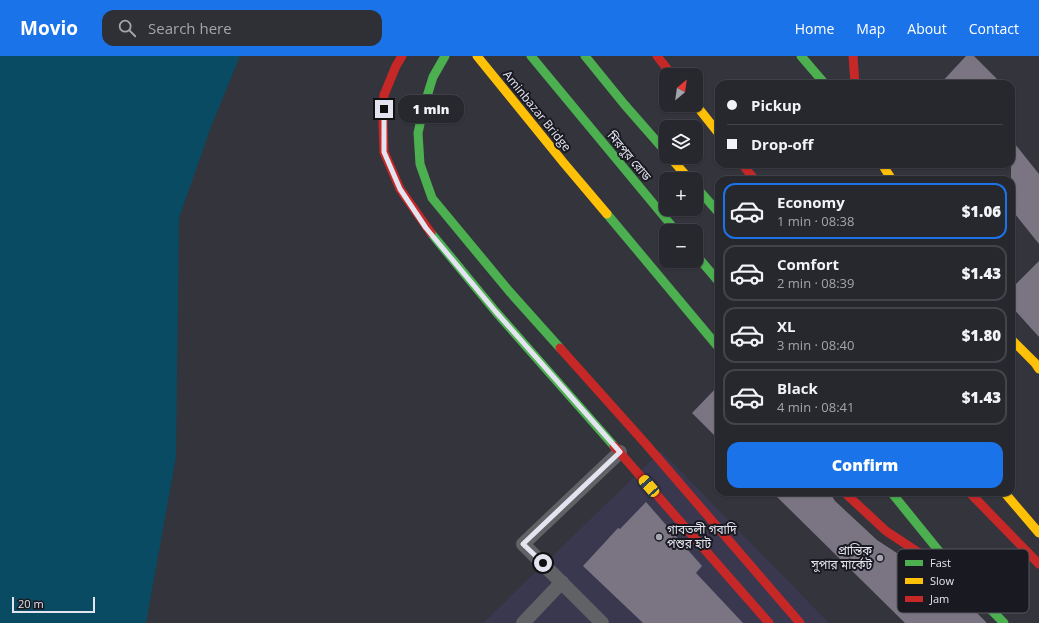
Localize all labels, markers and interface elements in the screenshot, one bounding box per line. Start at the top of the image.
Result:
search box [102,10,382,46]
text: Movio [20,15,78,41]
icon: search [116,17,138,39]
text: Search here [148,18,232,38]
text: Home [795,19,834,38]
text: Map [856,19,885,38]
text: About [907,19,947,38]
text: Contact [969,19,1019,38]
street label: Aminbazar Bridge [499,67,576,155]
north arrow [659,68,703,112]
map controls [659,68,703,268]
callout: 1 min [398,95,464,123]
text: Pickup [751,95,801,115]
route end [375,100,393,118]
text: 1 min [413,100,449,118]
button: layers [659,120,703,164]
street label: মিরপুর রোড [603,127,655,184]
text: Drop-off [751,134,813,154]
button: + [659,172,703,216]
text: Economy [777,192,845,212]
icon: car [729,193,765,229]
text: $1.06 [962,201,1001,221]
text: 1 min · 08:38 [777,212,854,230]
button: − [659,224,703,268]
text: Comfort [777,254,839,274]
icon: car [729,255,765,291]
text: $1.43 [962,263,1001,283]
text: 2 min · 08:39 [777,274,854,292]
text: XL [777,316,795,336]
icon: car [729,317,765,353]
text: $1.80 [962,325,1001,345]
text: 3 min · 08:40 [777,336,854,354]
text: Black [777,378,818,398]
icon: car [729,379,765,415]
text: $1.43 [962,387,1001,407]
text: 4 min · 08:41 [777,398,854,416]
button: Confirm [727,442,1003,488]
car [637,473,661,499]
place label: গাবতলী গবাদি পশুর হাট [667,521,737,552]
marker: গাবতলী গবাদি পশুর হাট [654,532,664,542]
place label: প্রান্তিক সুপার মার্কেট [810,542,872,573]
legend [897,549,1029,613]
marker: প্রান্তিক সুপার মার্কেট [875,553,885,563]
route start [534,554,552,572]
text: Fast [930,555,951,570]
text: Slow [930,573,954,588]
text: Jam [929,591,949,606]
scale bar [12,595,95,614]
text: 20 m [18,596,44,611]

